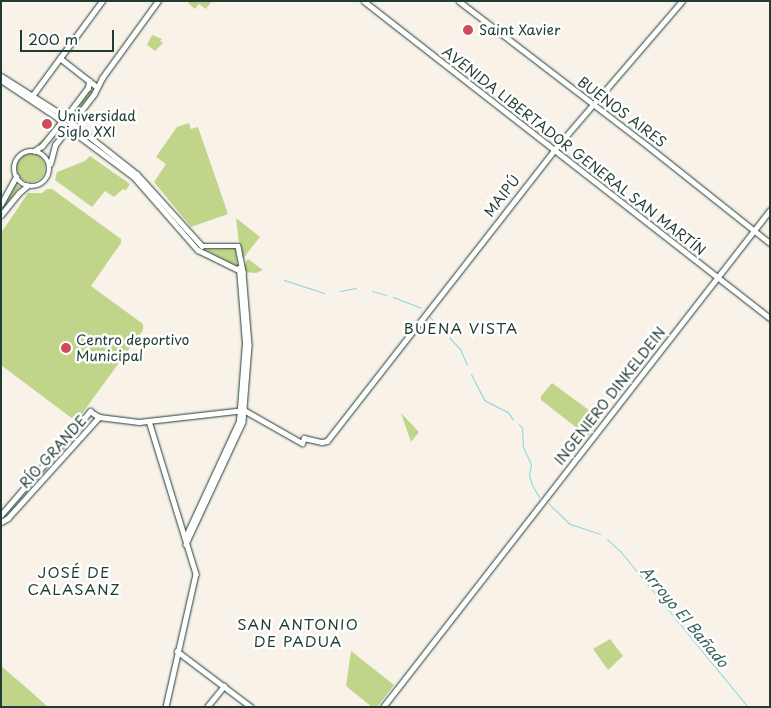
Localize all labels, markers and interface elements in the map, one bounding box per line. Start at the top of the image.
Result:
scale bar [22,20,116,52]
place label: Saint Xavier [479,22,560,38]
marker: Saint Xavier [461,23,475,37]
text: 200 m [28,27,78,50]
street label: AVENIDA LIBERTADOR GENERAL SAN MARTÍN [439,43,709,259]
street label: BUENOS AIRES [574,73,670,151]
place label: Universidad Siglo XXI [57,108,136,140]
marker: Universidad Siglo XXI [41,118,53,130]
street label: MAIPÚ [481,172,523,220]
district label: BUENA VISTA [403,319,519,337]
street label: INGENIERO DINKELDEIN [550,323,670,469]
place label: Centro deportivo Municipal [76,332,189,364]
marker: Centro deportivo Municipal [60,342,72,354]
street label: RÍO GRANDE [16,412,90,492]
water label: Arroyo El Bañado [637,561,733,671]
district label: JOSÉ DE CALASANZ [27,562,121,597]
district label: SAN ANTONIO DE PADUA [236,614,360,649]

